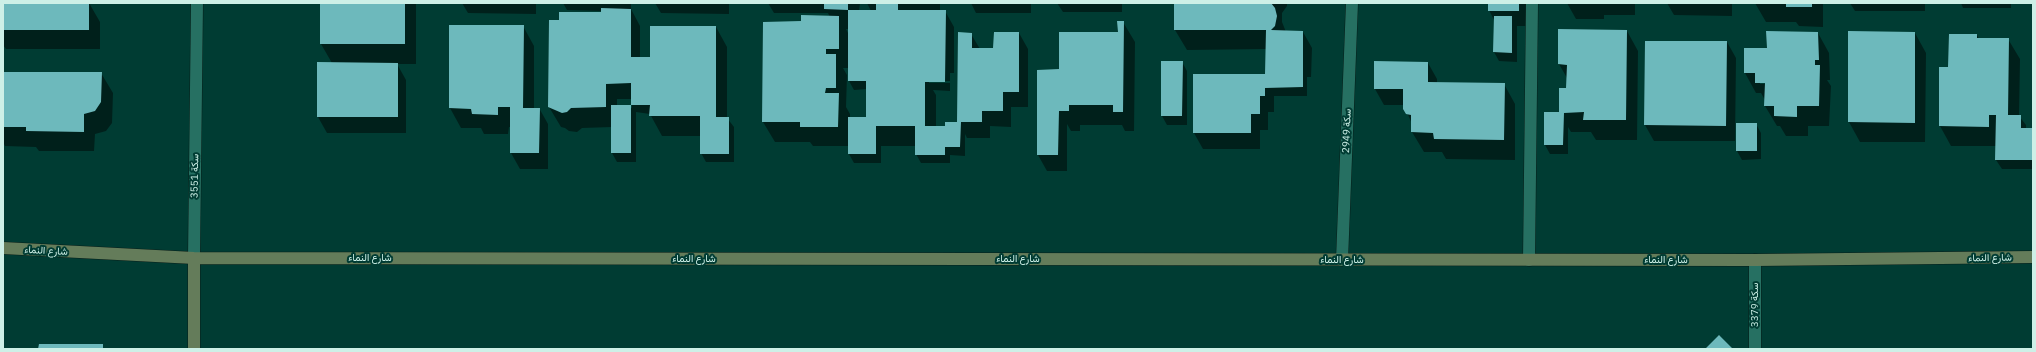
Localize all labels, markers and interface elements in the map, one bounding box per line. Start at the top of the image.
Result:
street label: سكة 2949 [1340,109,1354,153]
street label: سكة 3551 [189,154,201,198]
street label: شارع النماء [24,244,68,258]
street label: شارع النماء [348,252,392,264]
street label: شارع النماء [1968,252,2012,264]
street label: شارع النماء [672,253,716,265]
street label: شارع النماء [996,253,1040,265]
street label: شارع النماء [1320,254,1364,266]
street label: شارع النماء [1644,254,1688,266]
street label: سكة 3379 [1749,283,1761,327]

